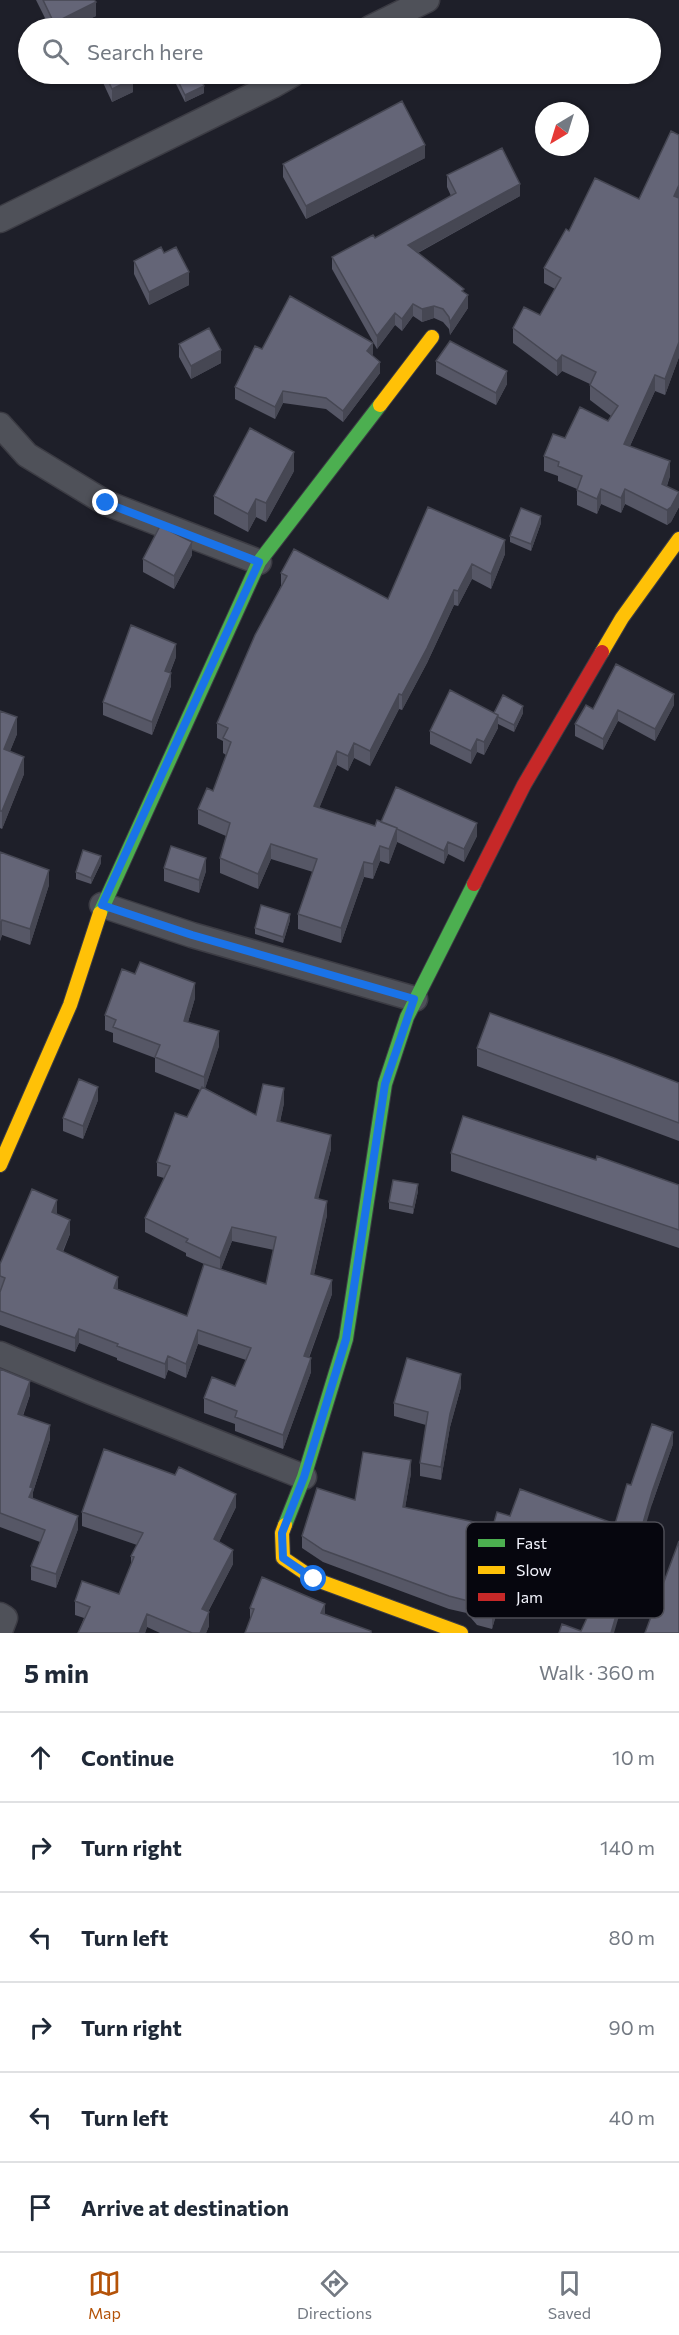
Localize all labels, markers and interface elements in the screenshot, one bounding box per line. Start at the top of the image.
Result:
search box [18,18,661,84]
icon: search [39,35,72,68]
text: Search here [87,38,203,65]
north arrow [535,102,589,156]
route end [92,489,118,515]
legend [466,1522,664,1618]
text: Fast [516,1533,547,1552]
text: Slow [516,1560,552,1579]
route start [300,1565,326,1591]
text: Jam [516,1587,543,1606]
text: 5 min [24,1657,89,1688]
text: Walk · 360 m [539,1660,655,1684]
icon: ahead [24,1741,57,1774]
text: Continue [81,1744,174,1771]
text: 10 m [612,1745,655,1769]
icon: right [24,1831,57,1864]
text: Turn right [81,1834,182,1861]
text: 140 m [600,1835,655,1859]
icon: left [24,1921,57,1954]
text: Turn left [81,1924,168,1951]
text: 80 m [609,1925,655,1949]
icon: right [24,2011,57,2044]
text: Turn right [81,2014,182,2041]
text: 90 m [609,2015,655,2039]
icon: left [24,2101,57,2134]
text: Turn left [81,2104,168,2131]
text: 40 m [609,2105,655,2129]
icon: arrive [24,2191,57,2224]
text: Arrive at destination [81,2194,289,2221]
tab: Map [88,2267,121,2322]
tab: Directions [297,2267,372,2322]
tab: Saved [548,2267,591,2322]

